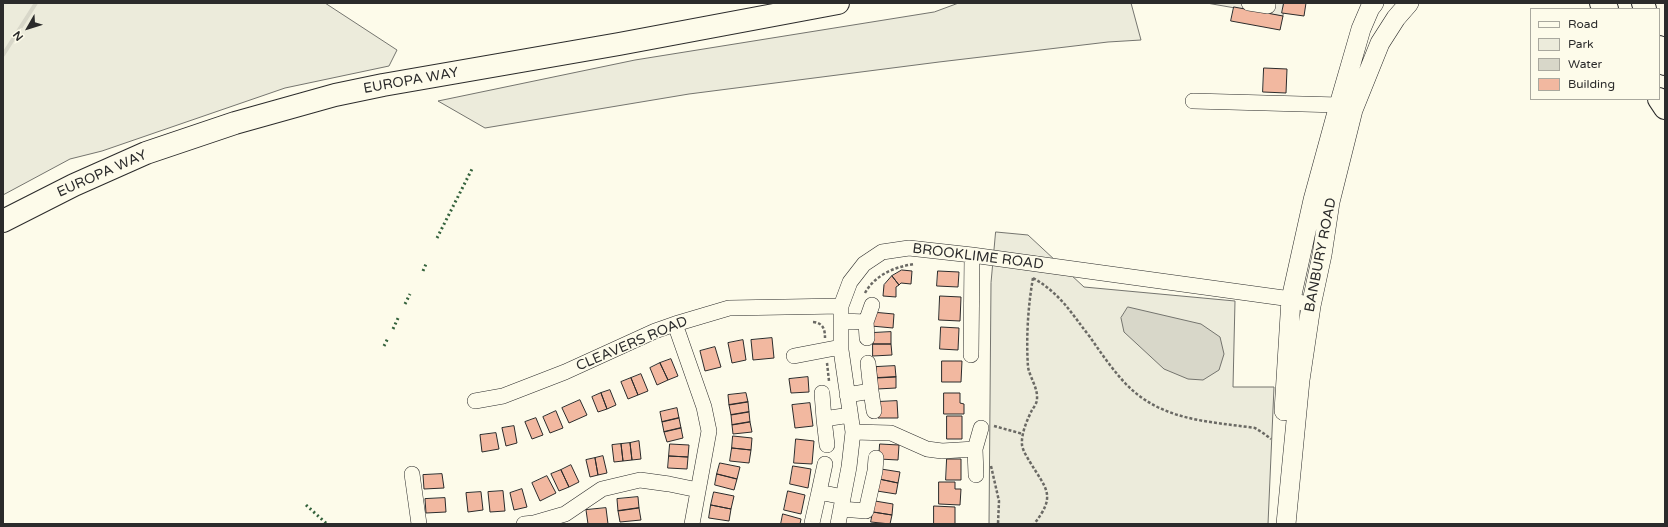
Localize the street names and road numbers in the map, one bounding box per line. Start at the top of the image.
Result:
street label: EUROPA WAY [362,64,460,98]
street label: EUROPA WAY [55,147,149,201]
street label: BANBURY ROAD [1302,196,1340,314]
street label: BROOKLIME ROAD [911,241,1045,273]
street label: CLEAVERS ROAD [574,313,690,375]

